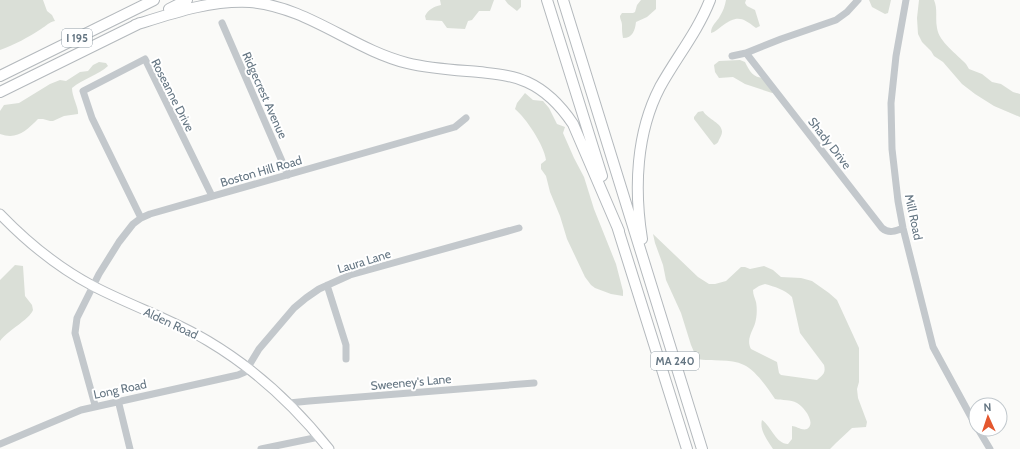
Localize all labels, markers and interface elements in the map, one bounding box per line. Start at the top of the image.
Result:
road number: I 195 [62,29,92,47]
street label: Ridgecrest Avenue [239,49,291,141]
street label: Roseanne Drive [148,56,198,134]
street label: Shady Drive [805,114,855,172]
street label: Boston Hill Road [219,152,303,190]
street label: Mill Road [902,193,926,241]
street label: Laura Lane [336,246,392,276]
street label: Alden Road [141,304,201,342]
road number: MA 240 [651,352,699,370]
street label: Sweeney's Lane [370,371,452,393]
street label: Long Road [92,376,148,402]
north arrow [968,397,1008,437]
text: N [983,400,992,414]

